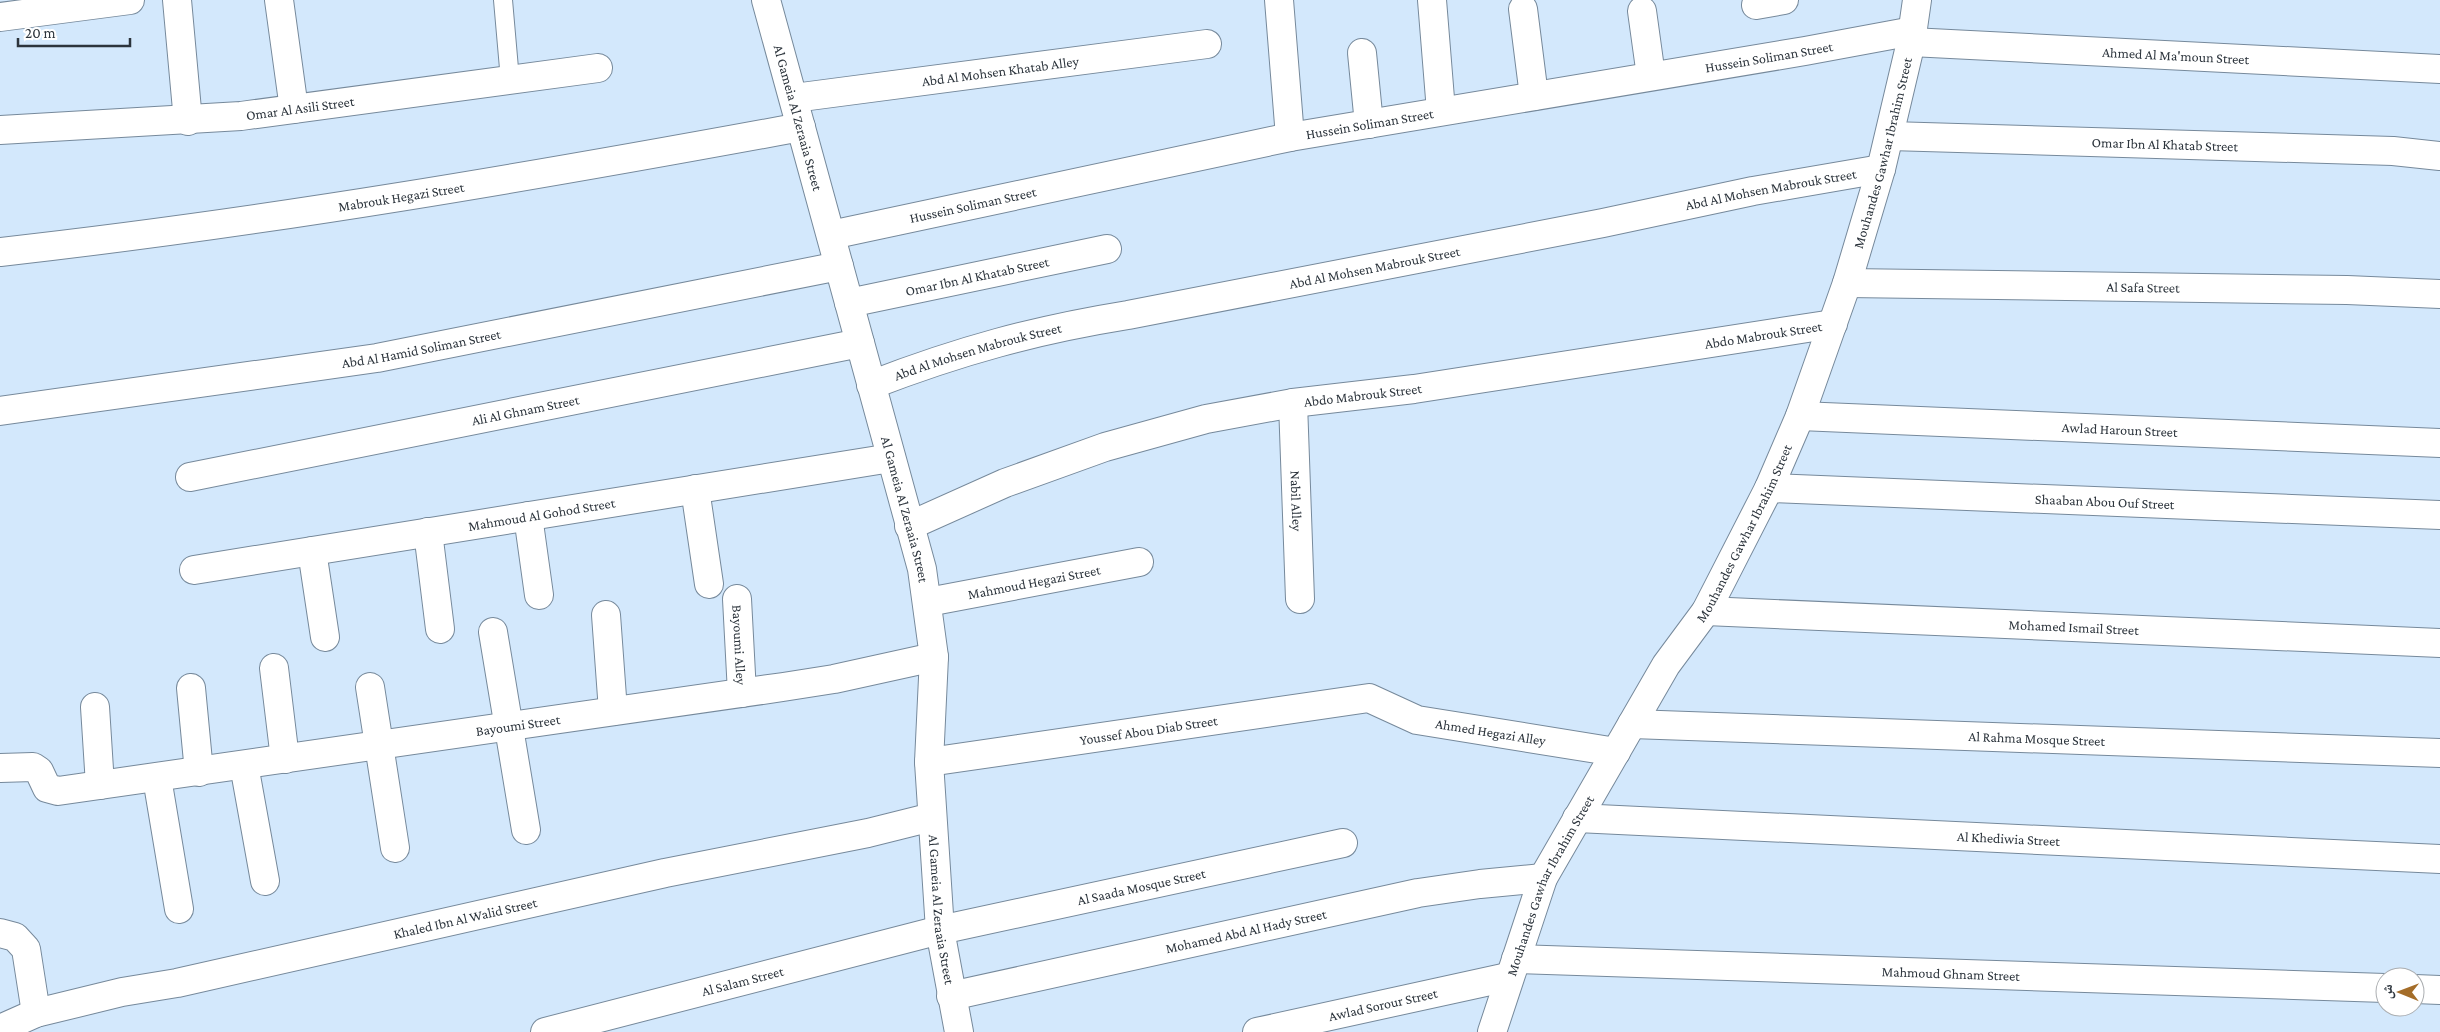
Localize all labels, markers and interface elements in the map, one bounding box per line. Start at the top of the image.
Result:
scale bar [18,15,130,47]
text: 20 m [25,25,56,41]
street label: Hussein Soliman Street [1704,38,1834,76]
street label: Al Gameia Al Zeraaia Street [771,43,826,193]
street label: Ahmed Al Ma'moun Street [2102,44,2250,67]
street label: Abd Al Mohsen Khatab Alley [921,53,1080,89]
street label: Mouhandes Gawhar Ibrahim Street [1850,55,1915,250]
street label: Omar Al Asili Street [245,93,355,123]
street label: Hussein Soliman Street [1305,105,1435,142]
street label: Omar Ibn Al Khatab Street [2091,134,2239,154]
street label: Abd Al Mohsen Mabrouk Street [1684,165,1858,213]
street label: Mabrouk Hegazi Street [337,179,466,214]
street label: Hussein Soliman Street [908,183,1038,226]
street label: Abd Al Mohsen Mabrouk Street [1288,243,1462,292]
street label: Omar Ibn Al Khatab Street [904,253,1051,299]
street label: Al Safa Street [2106,279,2180,296]
street label: Abdo Mabrouk Street [1703,318,1823,352]
street label: Abd Al Mohsen Mabrouk Street [892,320,1063,384]
street label: Abd Al Hamid Soliman Street [341,325,503,371]
street label: Abdo Mabrouk Street [1303,380,1423,410]
street label: Ali Al Ghnam Street [470,391,581,428]
street label: Awlad Haroun Street [2061,419,2178,440]
street label: Al Gameia Al Zeraaia Street [878,434,932,584]
street label: Mouhandes Gawhar Ibrahim Street [1692,441,1795,625]
street label: Nabil Alley [1287,470,1306,532]
street label: Shaaban Abou Ouf Street [2035,491,2175,512]
street label: Mahmoud Al Gohod Street [467,494,617,534]
street label: Mahmoud Hegazi Street [966,561,1102,602]
street label: Bayoumi Alley [729,604,750,686]
street label: Mohamed Ismail Street [2008,616,2139,638]
street label: Bayoumi Street [475,711,562,739]
street label: Youssef Abou Diab Street [1079,712,1219,748]
street label: Ahmed Hegazi Alley [1434,715,1548,749]
street label: Al Rahma Mosque Street [1968,728,2106,749]
street label: Mouhandes Gawhar Ibrahim Street [1503,792,1597,978]
street label: Al Khediwia Street [1957,828,2061,849]
street label: Al Gameia Al Zeraaia Street [926,834,958,986]
street label: Al Saada Mosque Street [1076,865,1207,908]
street label: Khaled Ibn Al Walid Street [392,894,539,942]
street label: Mohamed Abd Al Hady Street [1164,905,1328,956]
street label: Al Salam Street [700,963,786,999]
street label: Mahmoud Ghnam Street [1881,963,2021,984]
north arrow [2375,967,2425,1017]
text: ش [2379,984,2396,999]
street label: Awlad Sorour Street [1327,985,1439,1024]

